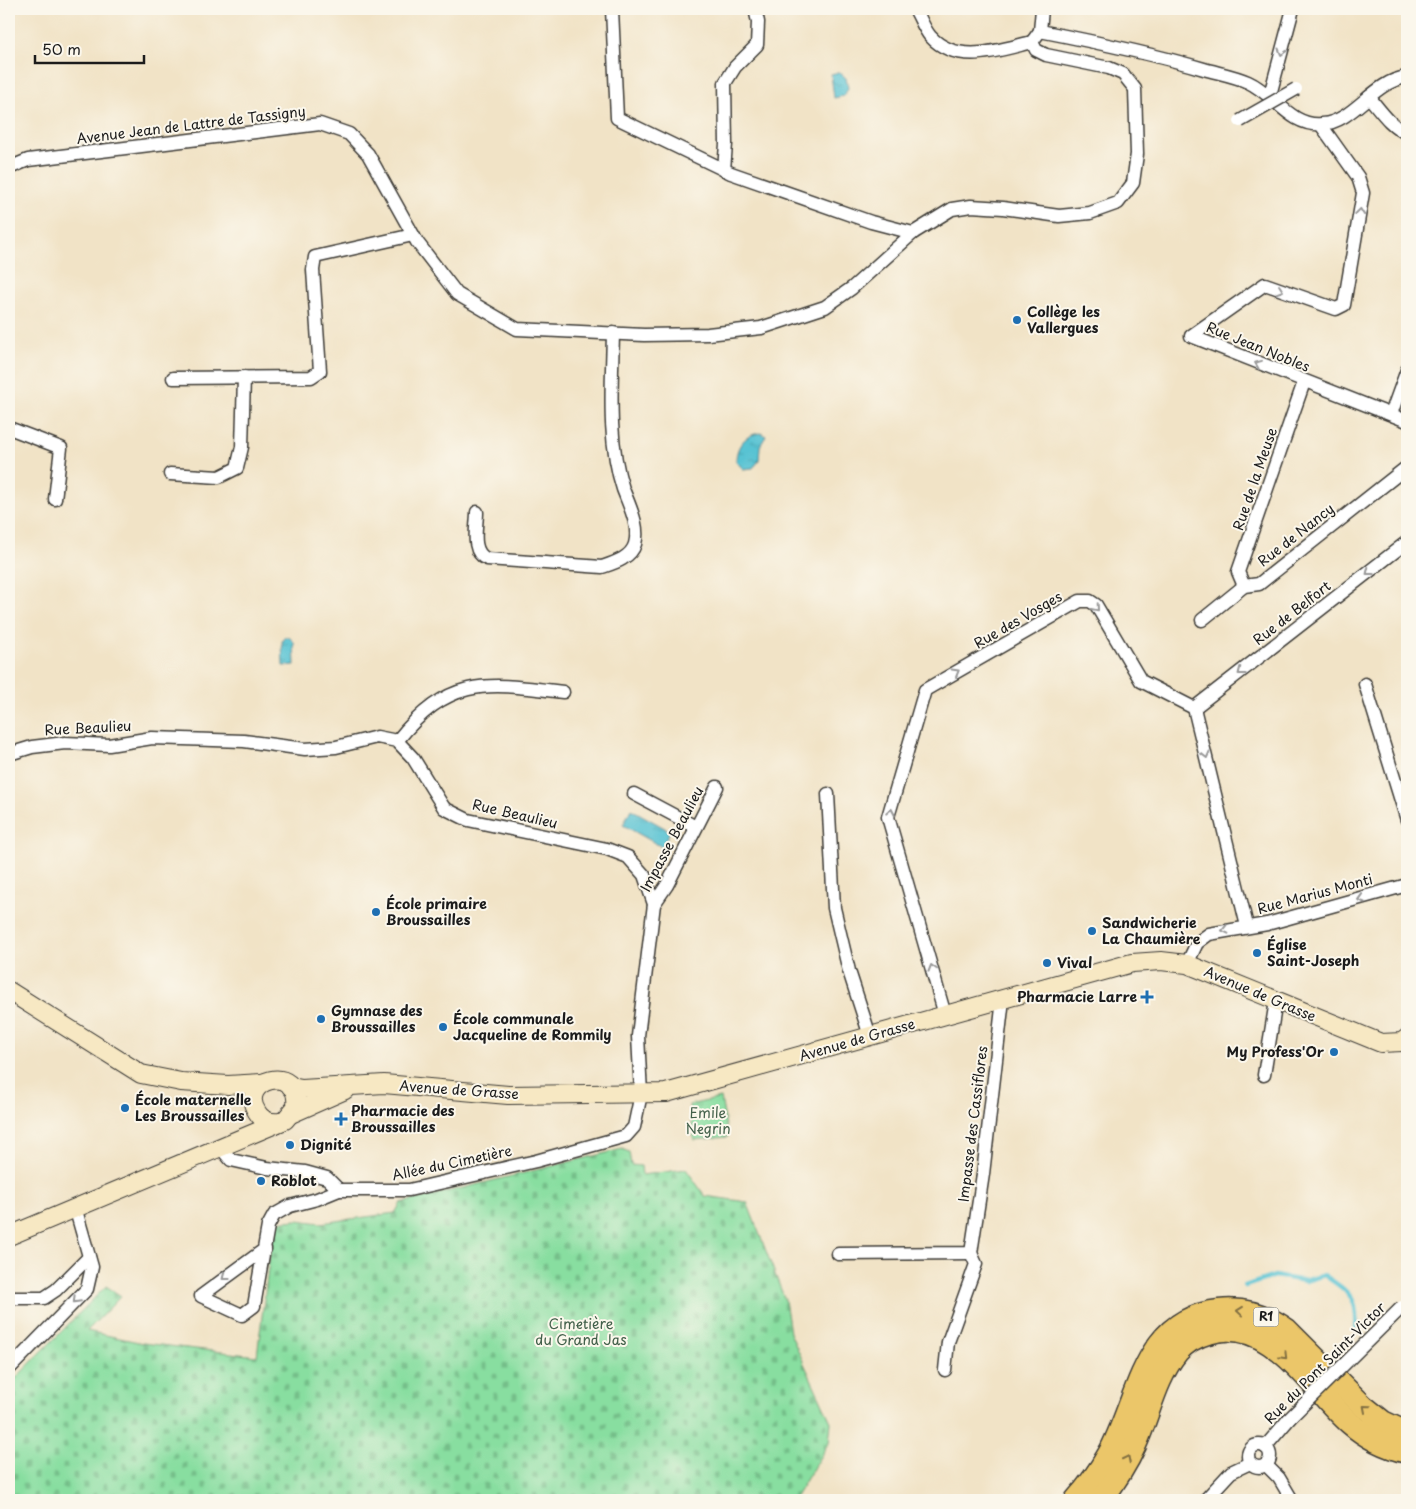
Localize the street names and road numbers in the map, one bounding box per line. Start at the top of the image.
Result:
street label: Avenue Jean de Lattre de Tassigny [75,100,307,149]
street label: Rue Jean Nobles [1203,316,1313,377]
street label: Rue de la Meuse [1227,424,1282,533]
street label: Rue de Nancy [1253,498,1338,571]
street label: Rue de Belfort [1248,575,1335,650]
street label: Rue des Vosges [970,586,1066,653]
street label: Rue Beaulieu [44,715,132,740]
street label: Impasse Beaulieu [635,782,708,895]
street label: Rue Beaulieu [470,793,560,834]
street label: Rue Marius Monti [1255,868,1375,919]
street label: Avenue de Grasse [1201,961,1319,1027]
street label: Avenue de Grasse [796,1013,917,1066]
street label: Impasse des Cassiflores [953,1045,992,1203]
street label: Avenue de Grasse [399,1075,519,1104]
street label: Allée du Cimetière [390,1139,514,1185]
street label: Rue du Pont Saint-Victor [1259,1297,1391,1428]
road number: R1 [1254,1308,1278,1326]

